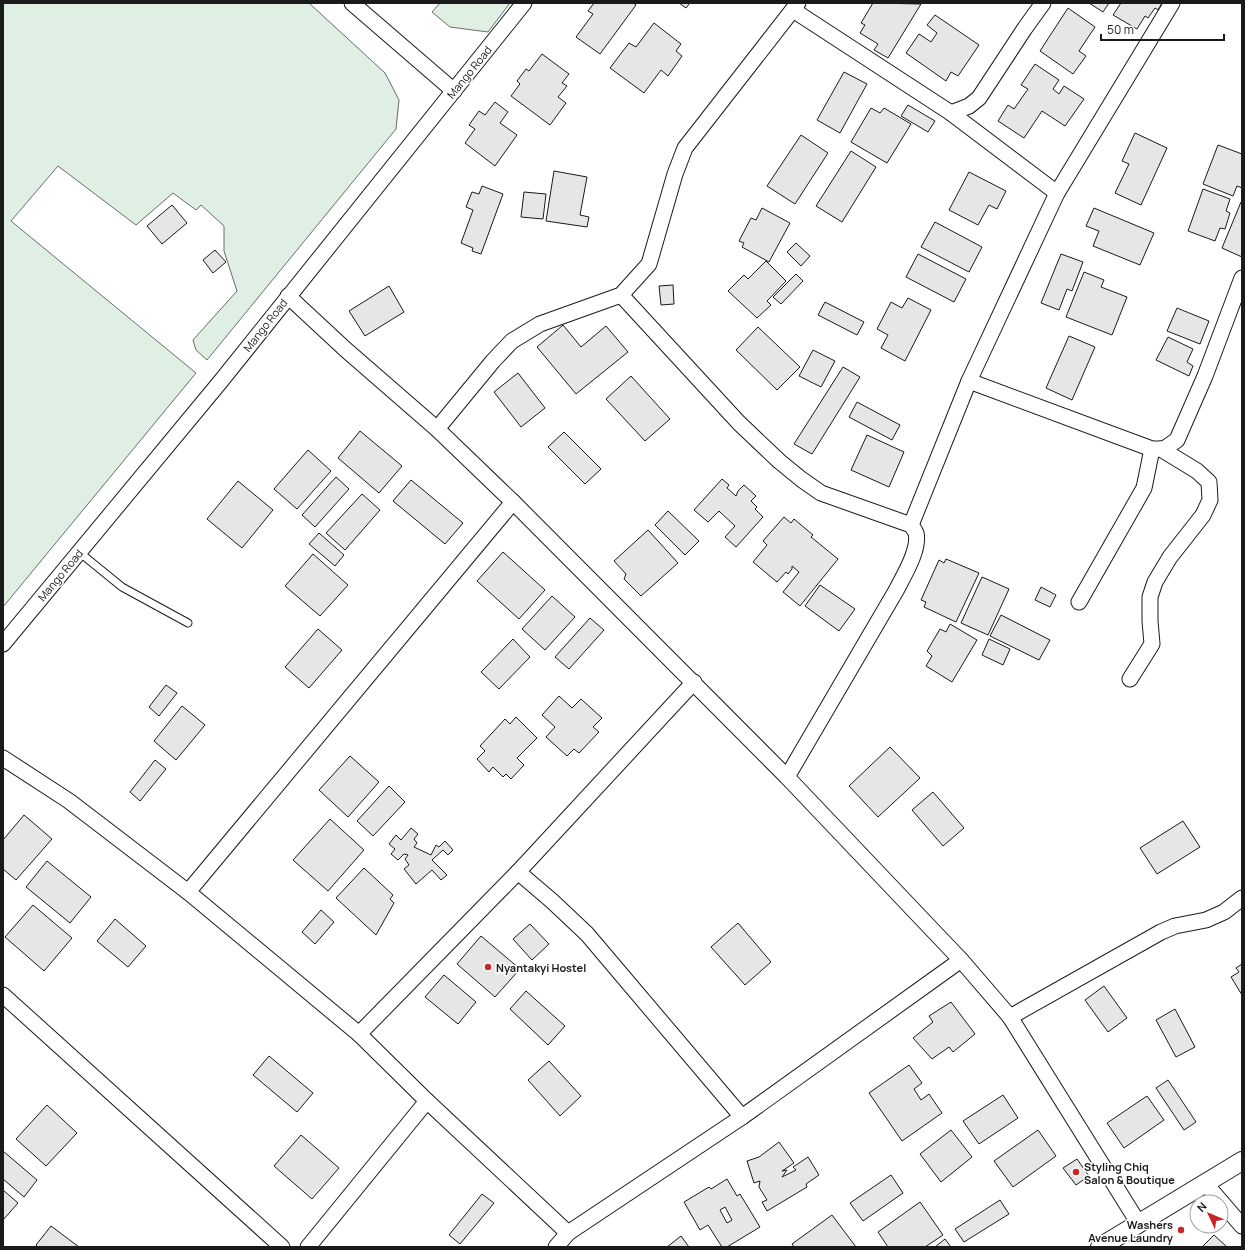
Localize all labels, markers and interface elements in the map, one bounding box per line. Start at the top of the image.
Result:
scale bar [1101,16,1224,42]
text: 50 m [1107,21,1134,38]
street label: Mango Road [443,43,495,101]
street label: Mango Road [240,295,290,355]
street label: Mango Road [34,546,86,604]
place label: Nyantakyi Hostel [496,960,586,975]
marker: Nyantakyi Hostel [483,962,493,972]
place label: Styling Chiq Salon & Boutique [1084,1159,1175,1187]
marker: Styling Chiq Salon & Boutique [1071,1167,1081,1177]
north arrow [1189,1194,1229,1234]
text: N [1193,1199,1210,1215]
place label: Washers Avenue Laundry [1088,1217,1174,1245]
marker: Washers Avenue Laundry [1176,1225,1186,1235]

